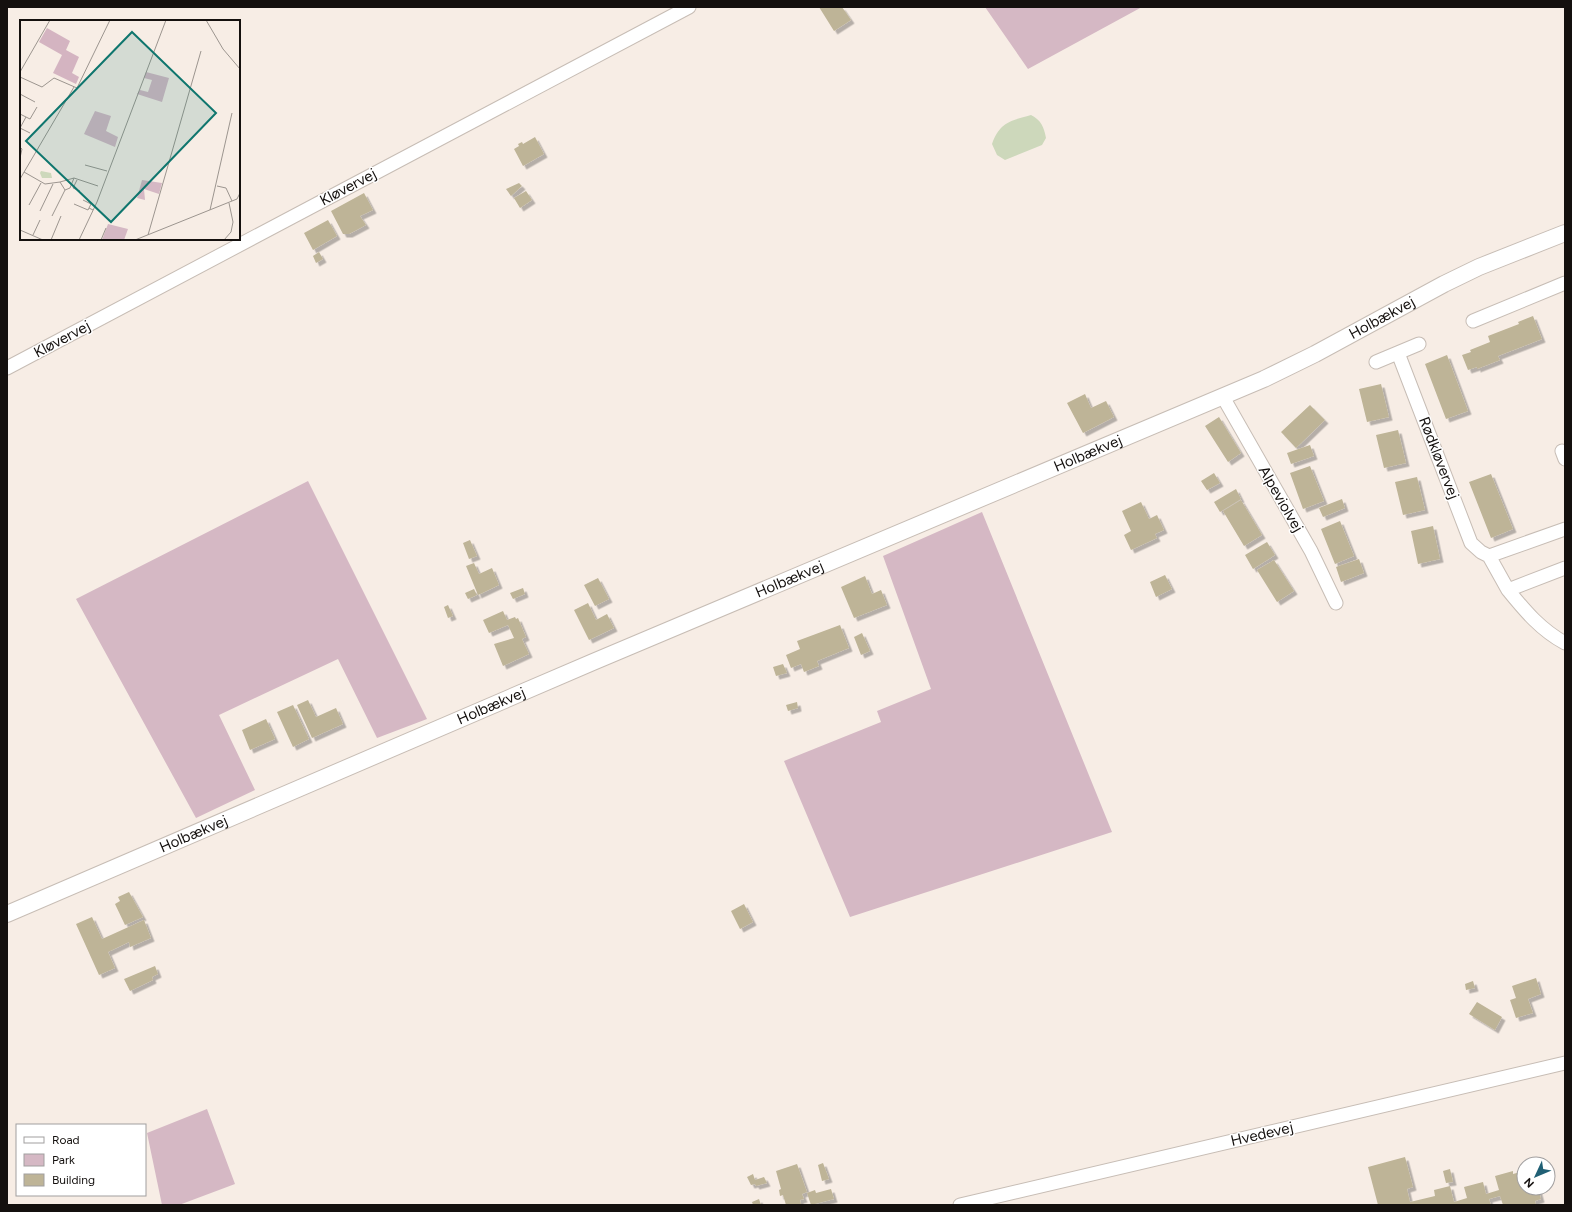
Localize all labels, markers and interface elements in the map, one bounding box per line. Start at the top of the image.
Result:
inset map [20,20,240,240]
street label: Kløvervej [317,165,379,209]
street label: Holbækvej [1346,293,1418,343]
street label: Kløvervej [31,317,93,361]
street label: Rødkløvervej [1415,414,1463,502]
street label: Holbækvej [1051,431,1125,476]
street label: Alpeviolvej [1255,463,1307,535]
street label: Holbækvej [753,557,826,602]
street label: Holbækvej [454,683,528,728]
street label: Holbækvej [157,811,230,856]
street label: Hvedevej [1229,1118,1295,1150]
legend [16,1124,146,1196]
text: Road [52,1133,80,1147]
text: Park [52,1153,75,1167]
north arrow [1516,1156,1556,1196]
text: Building [52,1173,95,1187]
text: N [1522,1175,1537,1190]

